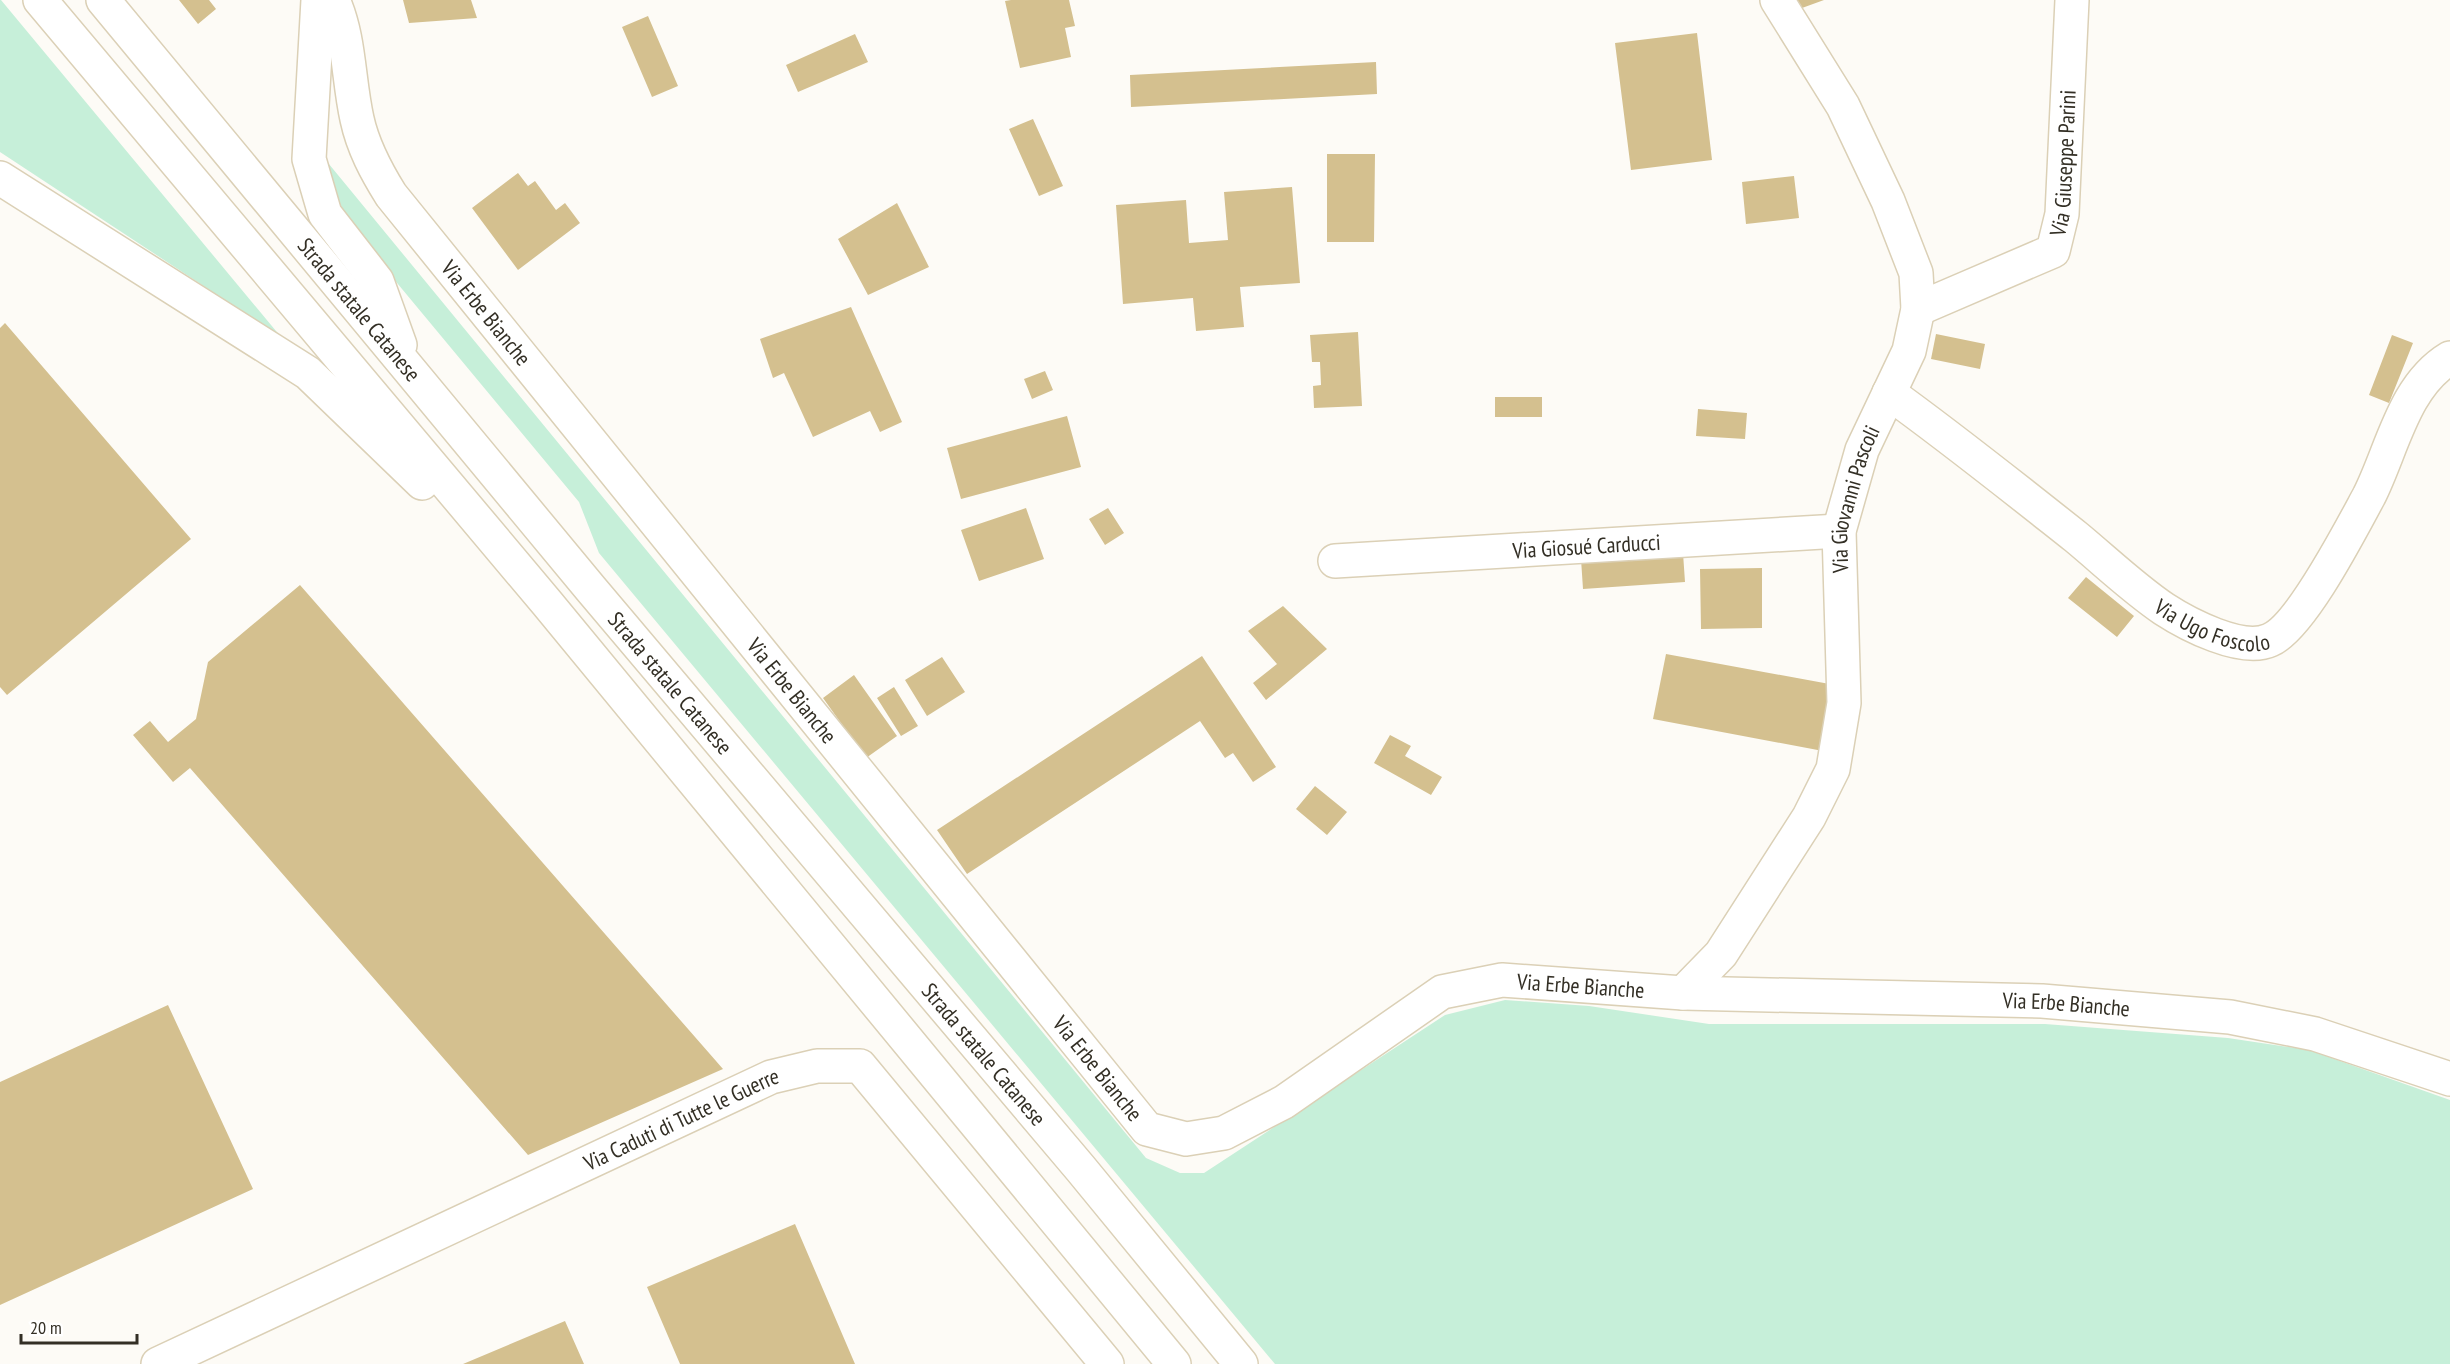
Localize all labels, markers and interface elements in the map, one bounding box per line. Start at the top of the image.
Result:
street label: Via Giuseppe Parini [2043,89,2082,240]
street label: Strada statale Catanese [292,232,427,387]
street label: Via Erbe Bianche [435,254,537,371]
street label: Via Giovanni Pascoli [1825,421,1886,574]
street label: Via Giosué Carducci [1511,528,1661,564]
street label: Via Ugo Foscolo [2148,592,2273,657]
street label: Strada statale Catanese [602,606,739,760]
street label: Via Erbe Bianche [740,631,843,749]
street label: Via Erbe Bianche [1515,967,1645,1004]
street label: Strada statale Catanese [916,977,1052,1131]
street label: Via Erbe Bianche [2001,986,2131,1022]
street label: Via Erbe Bianche [1046,1009,1149,1127]
street label: Via Caduti di Tutte le Guerre [578,1062,782,1177]
scale bar [21,1307,136,1345]
text: 20 m [30,1316,62,1339]

